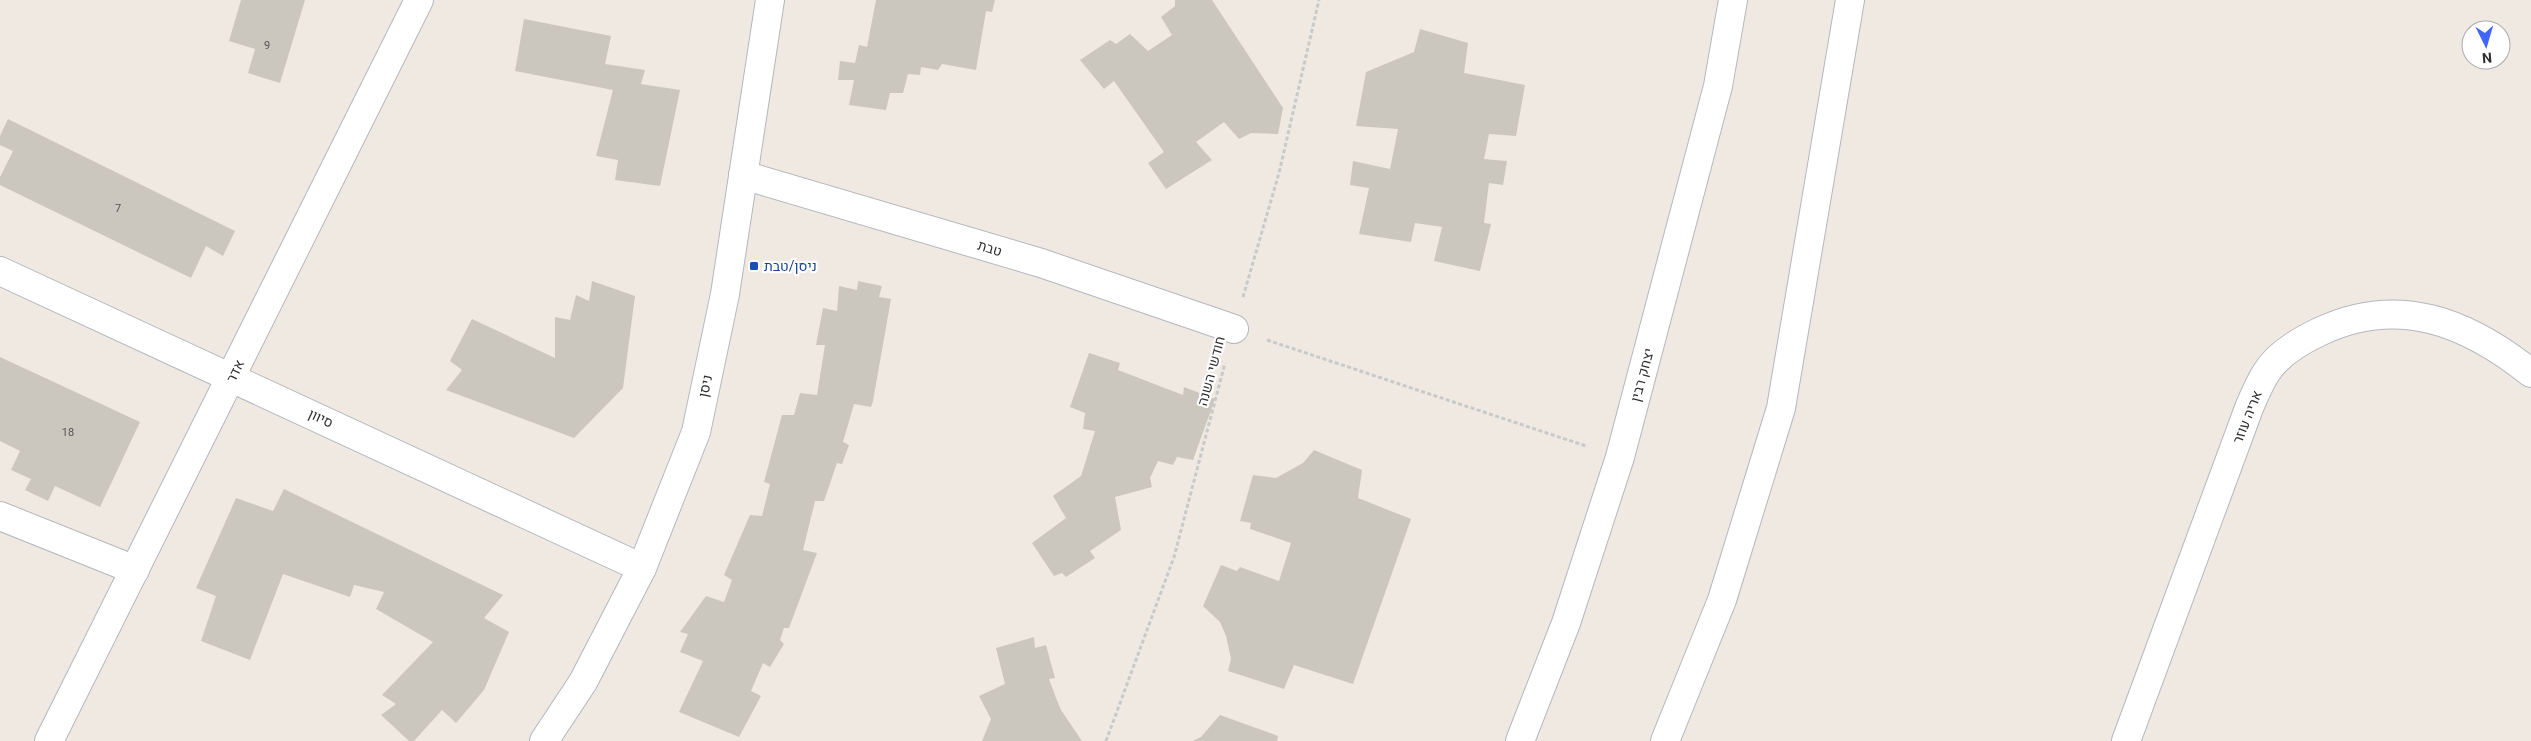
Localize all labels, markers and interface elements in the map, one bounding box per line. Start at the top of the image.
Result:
north arrow [2461,20,2511,70]
house number: 9 [264,39,270,52]
text: N [2482,50,2493,66]
house number: 7 [115,202,121,215]
street label: טבת [976,237,1004,259]
place label: ניסן/טבת [764,258,817,274]
marker: ניסן/טבת [748,260,760,272]
street label: חודשי השנה [1194,334,1228,408]
street label: יצחק רבין [1627,346,1657,404]
street label: אדר [223,357,247,385]
street label: ניסן [695,373,715,399]
street label: אריה עוזר [2229,388,2265,446]
street label: סיוון [306,405,336,431]
house number: 18 [62,426,74,439]

